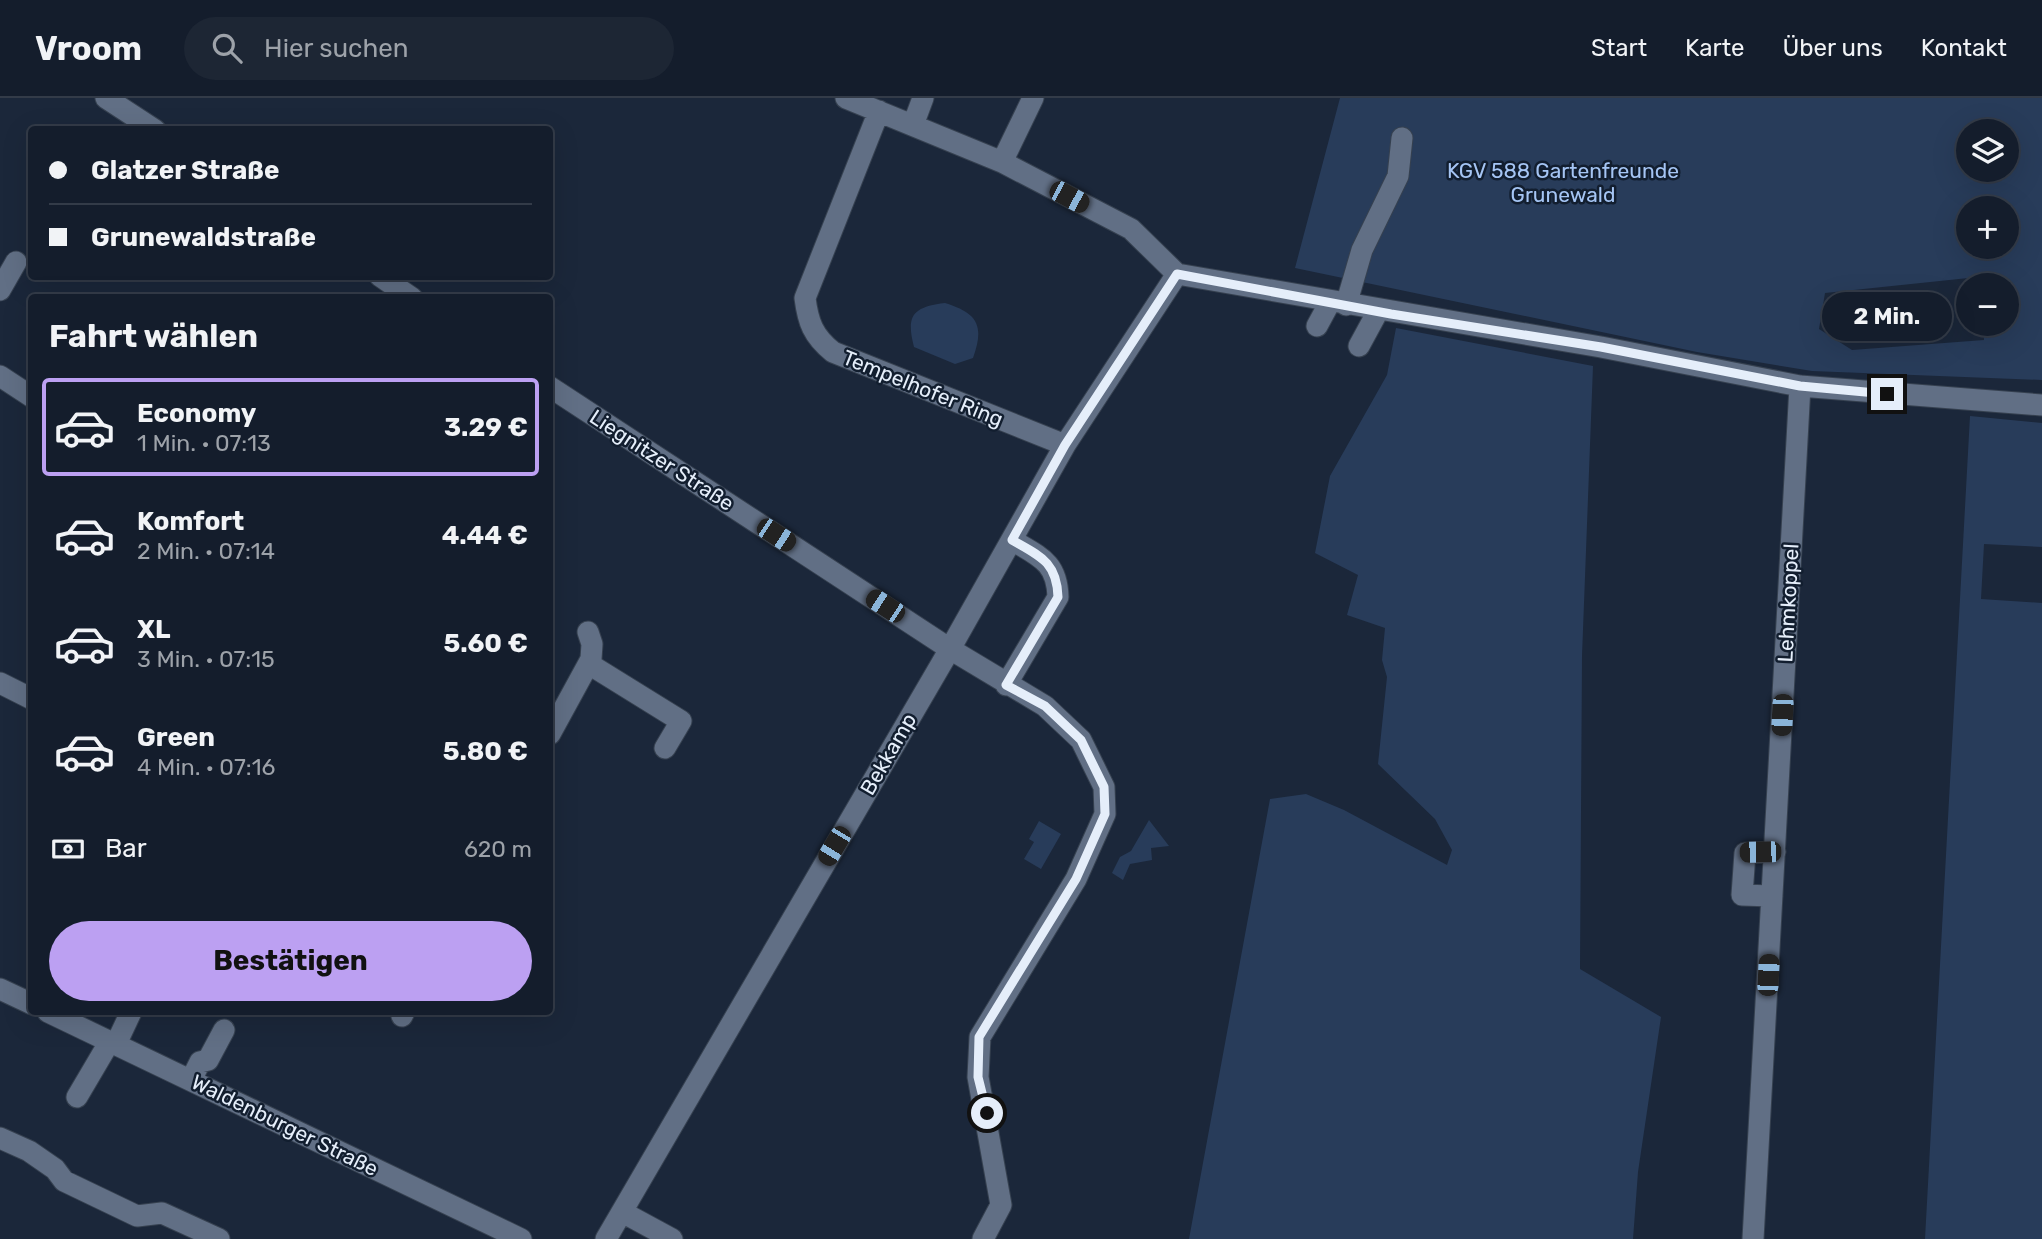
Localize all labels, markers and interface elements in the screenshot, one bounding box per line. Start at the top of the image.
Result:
search box [184,17,674,80]
text: Vroom [35,29,142,68]
icon: search [208,29,246,67]
text: Hier suchen [264,33,409,64]
text: Start [1591,34,1647,62]
text: Karte [1685,34,1745,62]
text: Über uns [1783,34,1883,62]
text: Kontakt [1921,34,2007,62]
map controls [1956,119,2019,336]
button: layers [1956,119,2019,182]
text: Glatzer Straße [91,155,279,186]
park label: KGV 588 Gartenfreunde Grunewald [1447,158,1679,207]
car [1046,178,1093,216]
button: + [1956,196,2019,259]
text: Grunewaldstraße [91,222,316,253]
button: − [1956,273,2019,336]
callout: 2 Min. [1822,292,1952,342]
text: 2 Min. [1854,302,1920,330]
text: Fahrt wählen [49,317,258,355]
street label: Tempelhofer Ring [839,344,1007,432]
route end [1871,378,1903,410]
icon: car [53,396,116,459]
text: Economy [137,398,256,429]
street label: Liegnitzer Straße [585,404,739,516]
text: 3.29 € [444,412,528,443]
text: 1 Min. · 07:13 [137,429,271,457]
icon: car [53,504,116,567]
text: Komfort [137,506,244,537]
car [753,515,800,555]
text: 4.44 € [442,520,528,551]
text: 2 Min. · 07:14 [137,537,275,565]
street label: Lehmkoppel [1772,543,1804,663]
car [862,586,909,626]
icon: car [53,612,116,675]
text: XL [137,614,170,645]
text: 5.60 € [444,628,528,659]
text: 3 Min. · 07:15 [137,645,275,673]
car [1771,693,1794,737]
street label: Bekkamp [855,709,921,799]
icon: car [53,720,116,783]
text: Green [137,722,215,753]
text: 5.80 € [443,736,528,767]
text: 4 Min. · 07:16 [137,753,275,781]
car [815,823,854,869]
icon: cash [49,830,87,868]
text: Bar [105,833,147,864]
text: 620 m [464,835,532,863]
car [1739,841,1782,863]
button: Bestätigen [49,921,532,1001]
car [1757,953,1780,997]
street label: Waldenburger Straße [188,1069,382,1181]
route start [971,1097,1003,1129]

